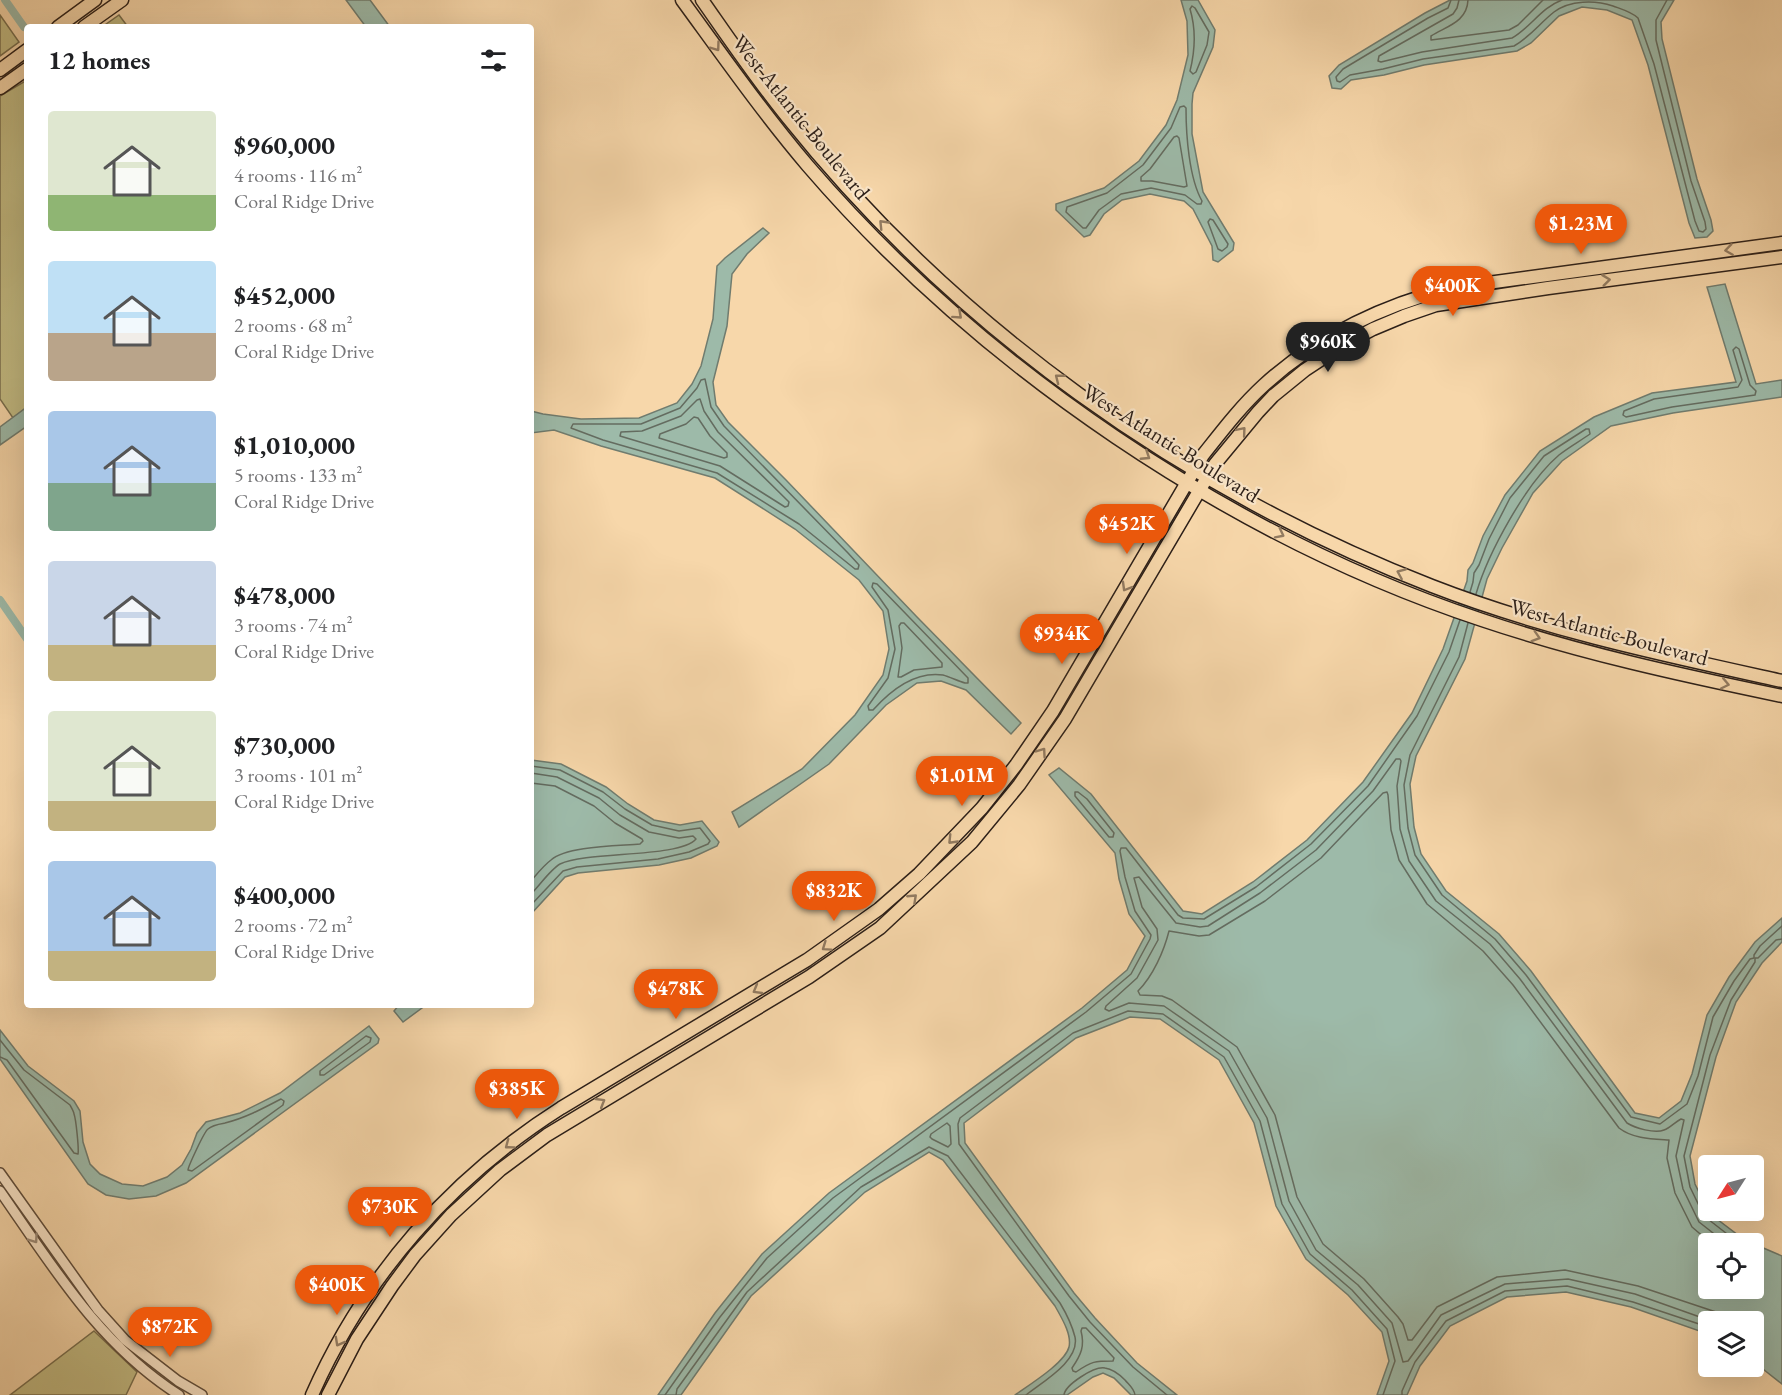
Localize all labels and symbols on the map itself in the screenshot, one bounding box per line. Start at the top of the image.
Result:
street label: West Atlantic Boulevard [725,29,877,206]
one-way arrow [709,41,720,52]
pin: $1.23M [1532,204,1630,255]
one-way arrow [880,221,891,232]
one-way arrow [1724,243,1733,255]
pin: $400K [1411,266,1495,317]
one-way arrow [1601,275,1611,287]
one-way arrow [951,308,962,319]
pin: $960K [1286,322,1370,373]
one-way arrow [1054,375,1065,386]
street label: West Atlantic Boulevard [1077,377,1266,510]
one-way arrow [1235,426,1246,437]
one-way arrow [1140,449,1151,460]
pin: $452K [1085,504,1169,555]
one-way arrow [1273,527,1284,538]
one-way arrow [1396,569,1407,581]
one-way arrow [1121,581,1133,591]
street label: West Atlantic Boulevard [1507,592,1712,673]
pin: $934K [1020,614,1104,665]
one-way arrow [1530,630,1541,642]
one-way arrow [1720,677,1730,690]
one-way arrow [1035,748,1046,759]
pin: $1.01M [913,756,1011,807]
one-way arrow [948,833,959,843]
pin: $832K [792,871,876,922]
one-way arrow [907,894,917,905]
one-way arrow [822,940,833,951]
pin: $478K [634,969,718,1020]
one-way arrow [753,982,763,994]
pin: $385K [475,1069,559,1120]
one-way arrow [595,1098,605,1110]
one-way arrow [504,1137,515,1148]
north arrow [1698,1155,1764,1221]
pin: $730K [348,1187,432,1238]
one-way arrow [27,1233,38,1244]
pin: $400K [295,1265,379,1316]
pin: $872K [128,1307,212,1358]
one-way arrow [335,1336,346,1346]

